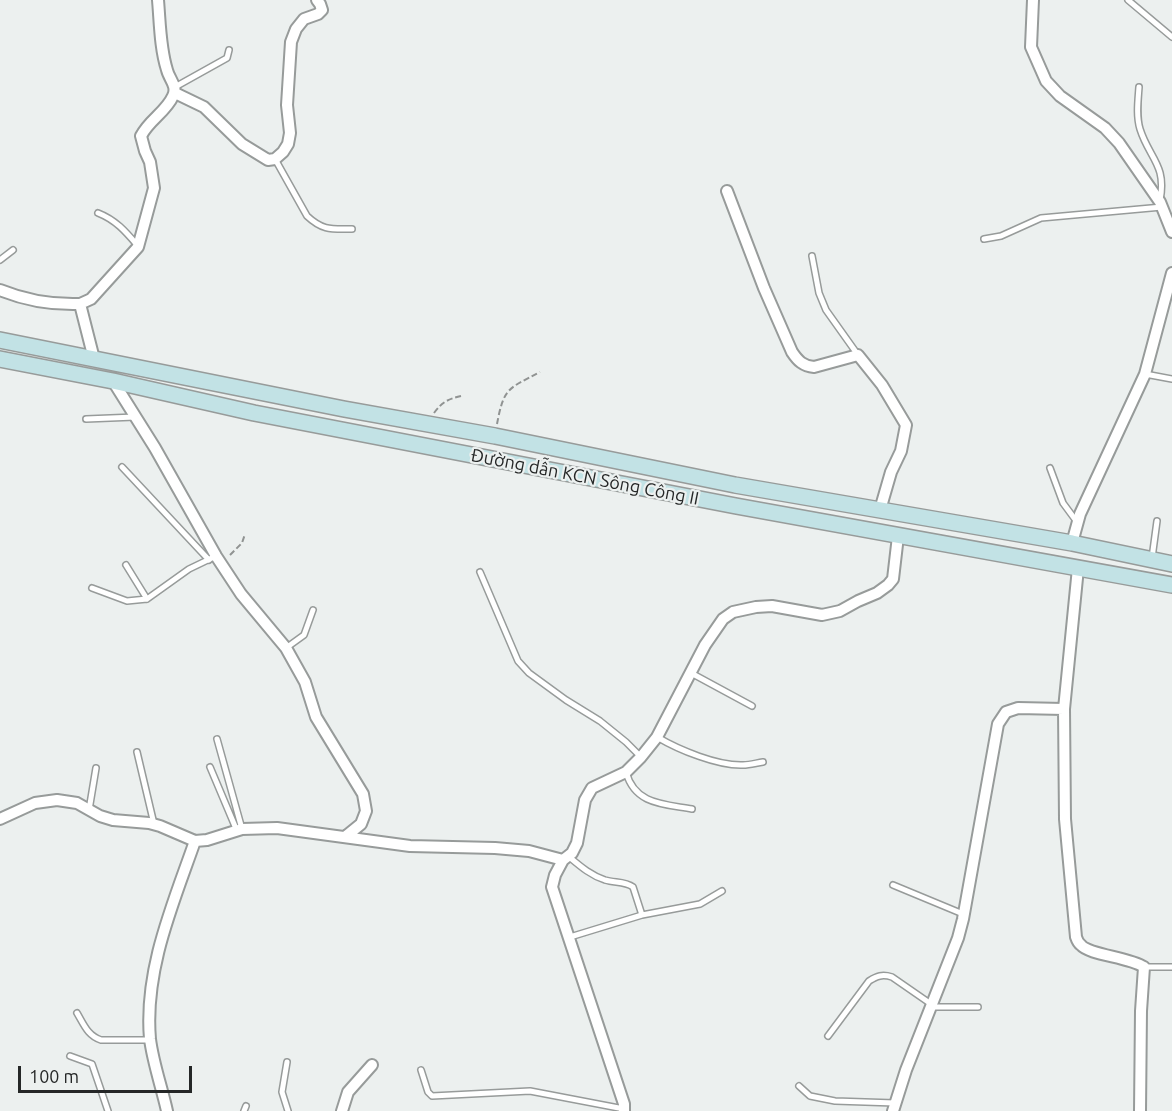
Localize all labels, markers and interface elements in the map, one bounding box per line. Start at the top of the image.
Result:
street label: Đường dẫn KCN Sông Công II [469,444,701,510]
scale bar [21,1054,195,1092]
text: 100 m [29,1066,79,1086]

